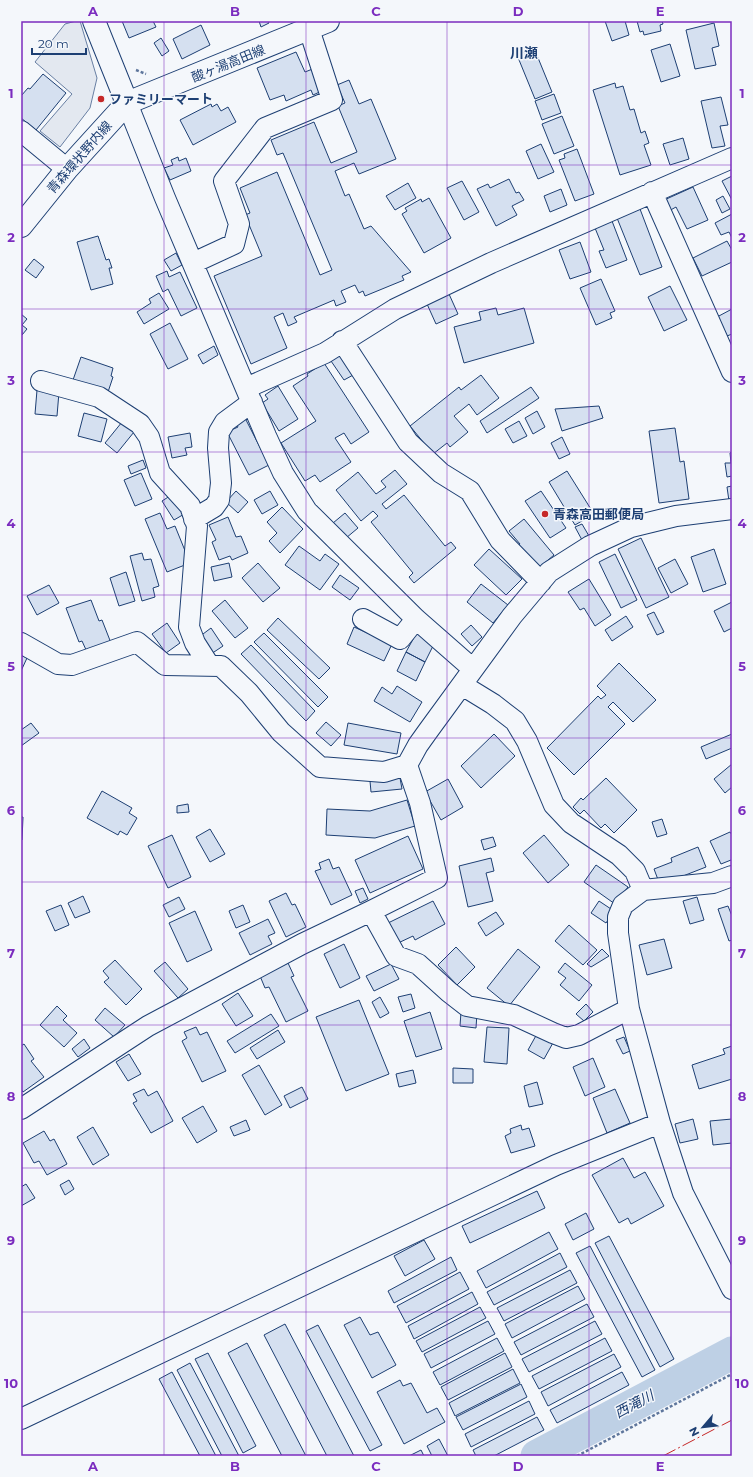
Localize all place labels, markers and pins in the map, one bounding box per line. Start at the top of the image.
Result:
place label: ファミリーマート [109,91,213,107]
marker: ファミリーマート [96,94,106,104]
place label: 青森高田郵便局 [553,506,644,522]
marker: 青森高田郵便局 [540,509,550,519]

